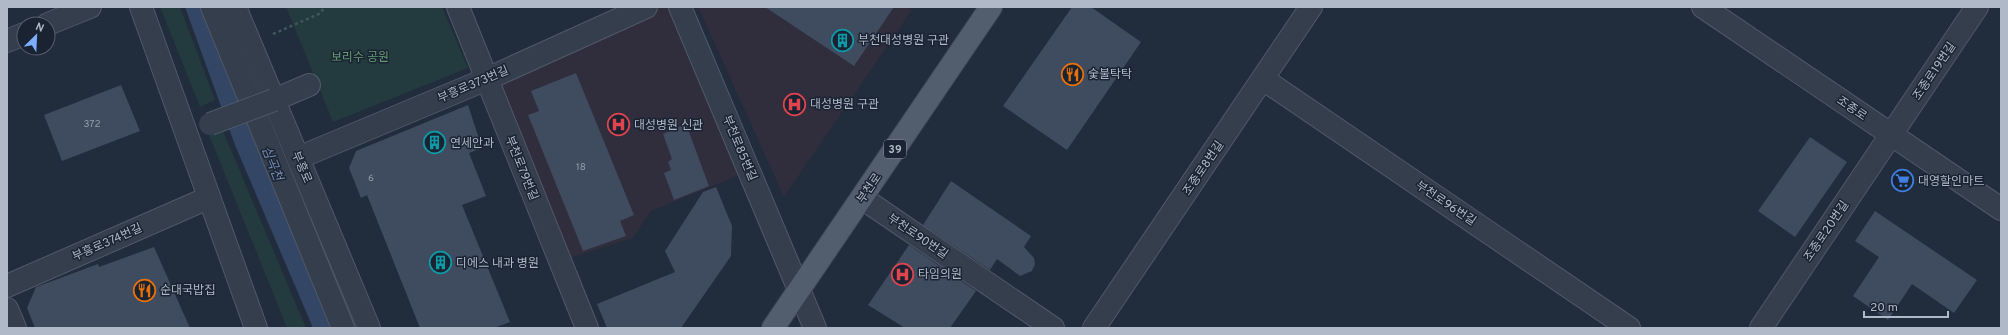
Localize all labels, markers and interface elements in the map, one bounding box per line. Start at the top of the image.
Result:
north arrow [16,16,56,56]
text: N [33,20,46,36]
building icon: 부천대성병원 구관 [830,27,856,53]
place label: 부천대성병원 구관 [858,33,949,49]
street label: 조종로19번길 [1910,39,1960,104]
park label: 보리수 공원 [331,50,389,66]
restaurant icon: 숯불탁탁 [1059,61,1085,87]
street label: 부흥로373번길 [435,63,511,107]
place label: 숯불탁탁 [1088,67,1132,83]
hospital icon: 대성병원 구관 [782,91,808,117]
street label: 조종로 [1833,93,1870,125]
place label: 대성병원 구관 [810,97,879,113]
hospital icon: 대성병원 신관 [605,112,631,138]
street label: 부천로85번길 [718,113,760,184]
house number: 372 [83,118,101,131]
place label: 대성병원 신관 [634,118,703,134]
building icon: 연세안과 [422,130,448,156]
street label: 부천로79번길 [501,134,541,203]
place label: 연세안과 [450,136,494,152]
street label: 조종로8번길 [1180,138,1228,199]
road number: 39 [884,140,906,158]
water label: 심곡천 [257,144,286,184]
street label: 부흥로 [287,149,315,186]
house number: 18 [576,161,586,174]
supermarket icon: 대영할인마트 [1889,168,1915,194]
street label: 부천로 [854,170,886,207]
house number: 6 [368,172,374,185]
place label: 대영할인마트 [1918,174,1984,190]
street label: 부천로96번길 [1412,178,1479,230]
street label: 조종로20번길 [1801,198,1853,265]
street label: 부천로90번길 [884,211,951,263]
street label: 부흥로374번길 [70,220,145,265]
building icon: 디에스 내과 병원 [427,250,453,276]
place label: 디에스 내과 병원 [456,256,539,272]
hospital icon: 타임의원 [889,261,915,287]
place label: 타임의원 [918,267,962,283]
restaurant icon: 순대국밥집 [131,277,157,303]
place label: 순대국밥집 [160,283,215,299]
scale bar [1864,293,1948,319]
text: 20 m [1870,300,1898,316]

